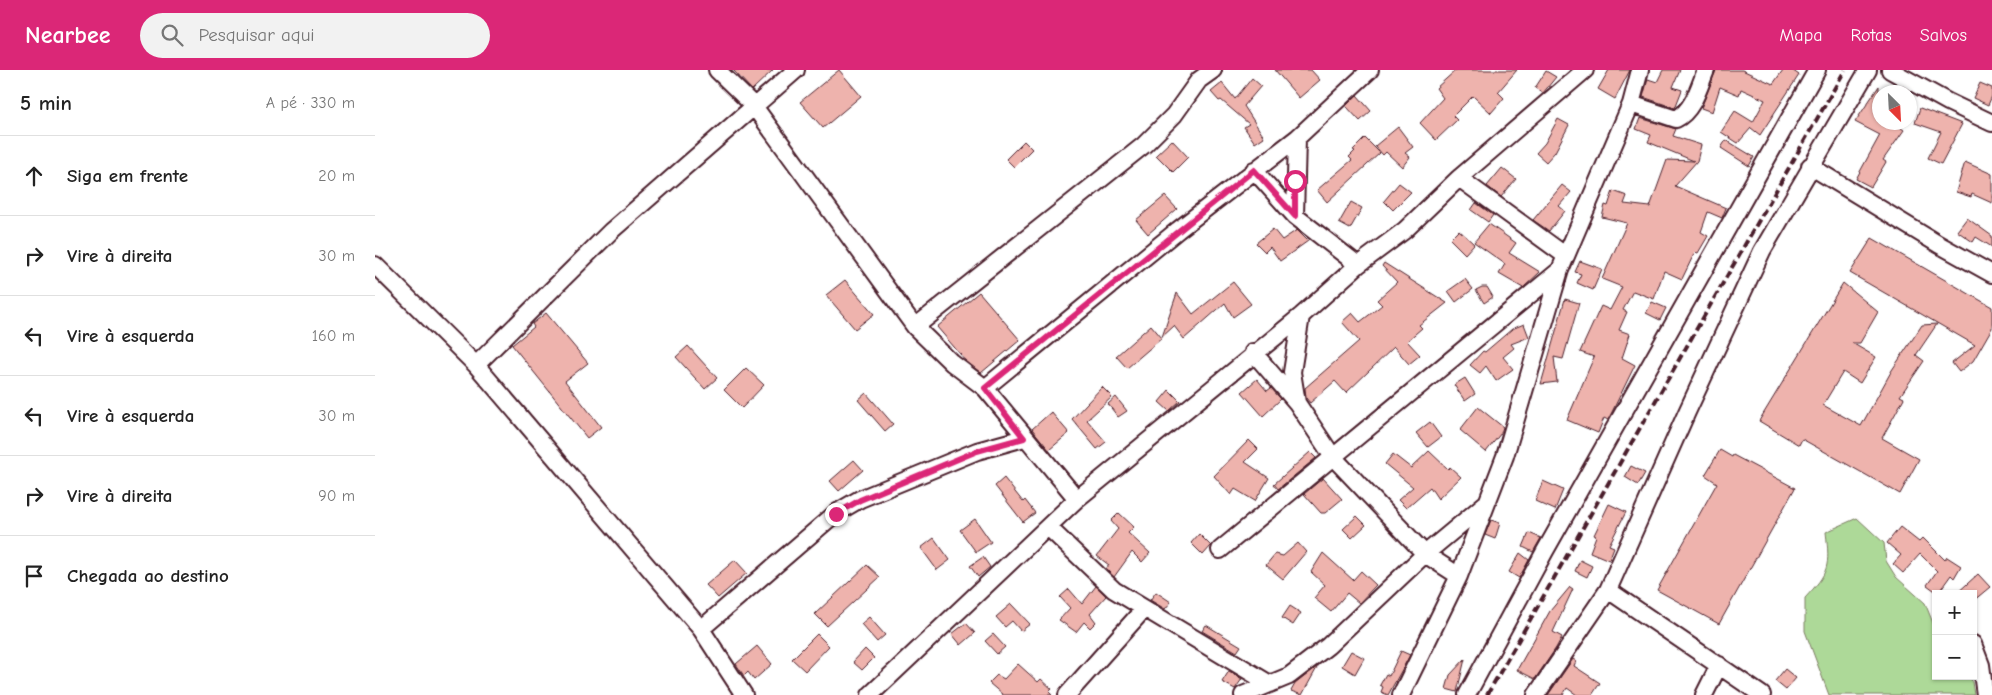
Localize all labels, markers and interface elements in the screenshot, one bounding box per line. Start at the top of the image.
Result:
search box [140,13,490,58]
text: Nearbee [25,21,110,49]
icon: search [158,21,186,49]
text: Pesquisar aqui [198,24,315,46]
text: Mapa [1779,25,1823,46]
text: Rotas [1851,25,1892,46]
text: Salvos [1920,25,1967,46]
north arrow [1872,85,1917,130]
text: 5 min [20,91,72,115]
text: A pé · 330 m [266,94,355,112]
icon: ahead [20,162,48,190]
text: Siga em frente [67,165,188,187]
text: 20 m [318,167,355,185]
route start [1284,170,1307,193]
icon: right [20,242,48,270]
text: Vire à direita [67,245,172,267]
text: 30 m [319,247,355,265]
icon: left [20,322,48,350]
text: Vire à esquerda [67,325,194,347]
text: 160 m [312,327,355,345]
icon: left [20,402,48,430]
text: Vire à esquerda [67,405,194,427]
text: 30 m [319,407,355,425]
icon: right [20,482,48,510]
text: Vire à direita [67,485,172,507]
text: 90 m [318,487,355,505]
route end [825,503,848,526]
icon: arrive [20,562,48,590]
text: Chegada ao destino [67,565,229,587]
map controls [1932,590,1977,680]
button: + [1932,590,1977,635]
button: − [1932,635,1977,680]

